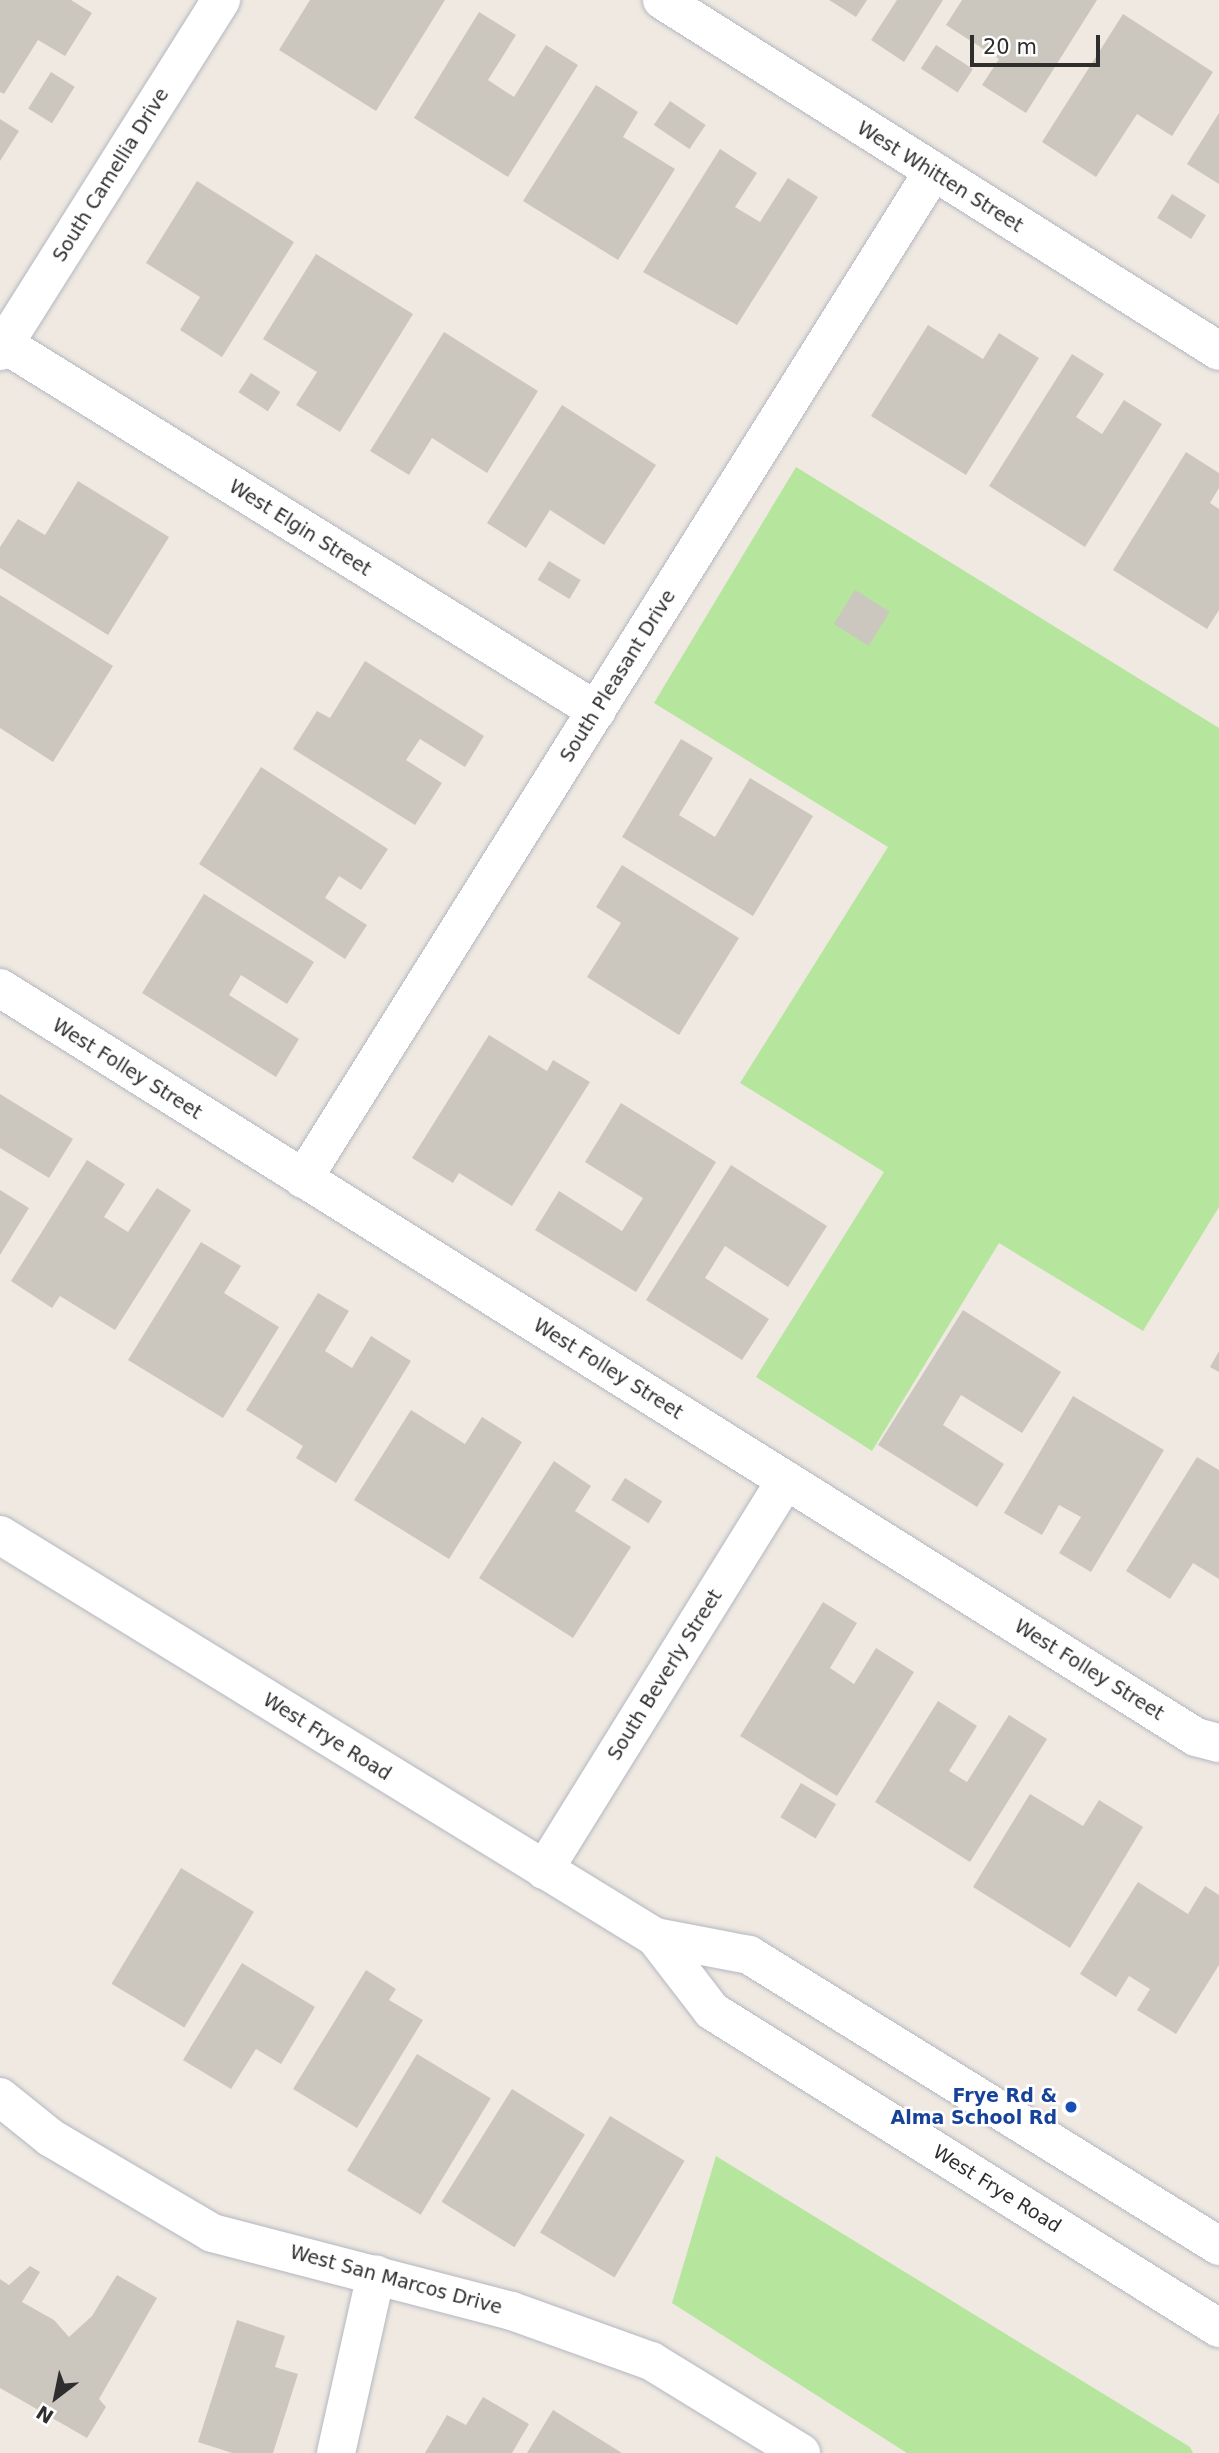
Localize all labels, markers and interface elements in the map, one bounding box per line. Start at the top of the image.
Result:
scale bar [974,21,1104,65]
text: 20 m [983,35,1037,59]
street label: South Camellia Drive [48,84,174,266]
street label: West Whitten Street [853,117,1027,237]
street label: West Elgin Street [225,475,375,581]
street label: South Pleasant Drive [556,586,680,766]
street label: West Folley Street [48,1014,206,1124]
street label: West Folley Street [529,1314,687,1424]
street label: South Beverly Street [603,1585,727,1765]
street label: West Folley Street [1010,1615,1168,1725]
street label: West Frye Road [259,1688,395,1786]
place label: Frye Rd & Alma School Rd [891,2085,1057,2129]
marker: Frye Rd & Alma School Rd [1063,2099,1079,2115]
street label: West Frye Road [929,2140,1065,2238]
street label: West San Marcos Drive [287,2241,505,2319]
north arrow [21,2362,91,2432]
text: N [32,2401,57,2428]

